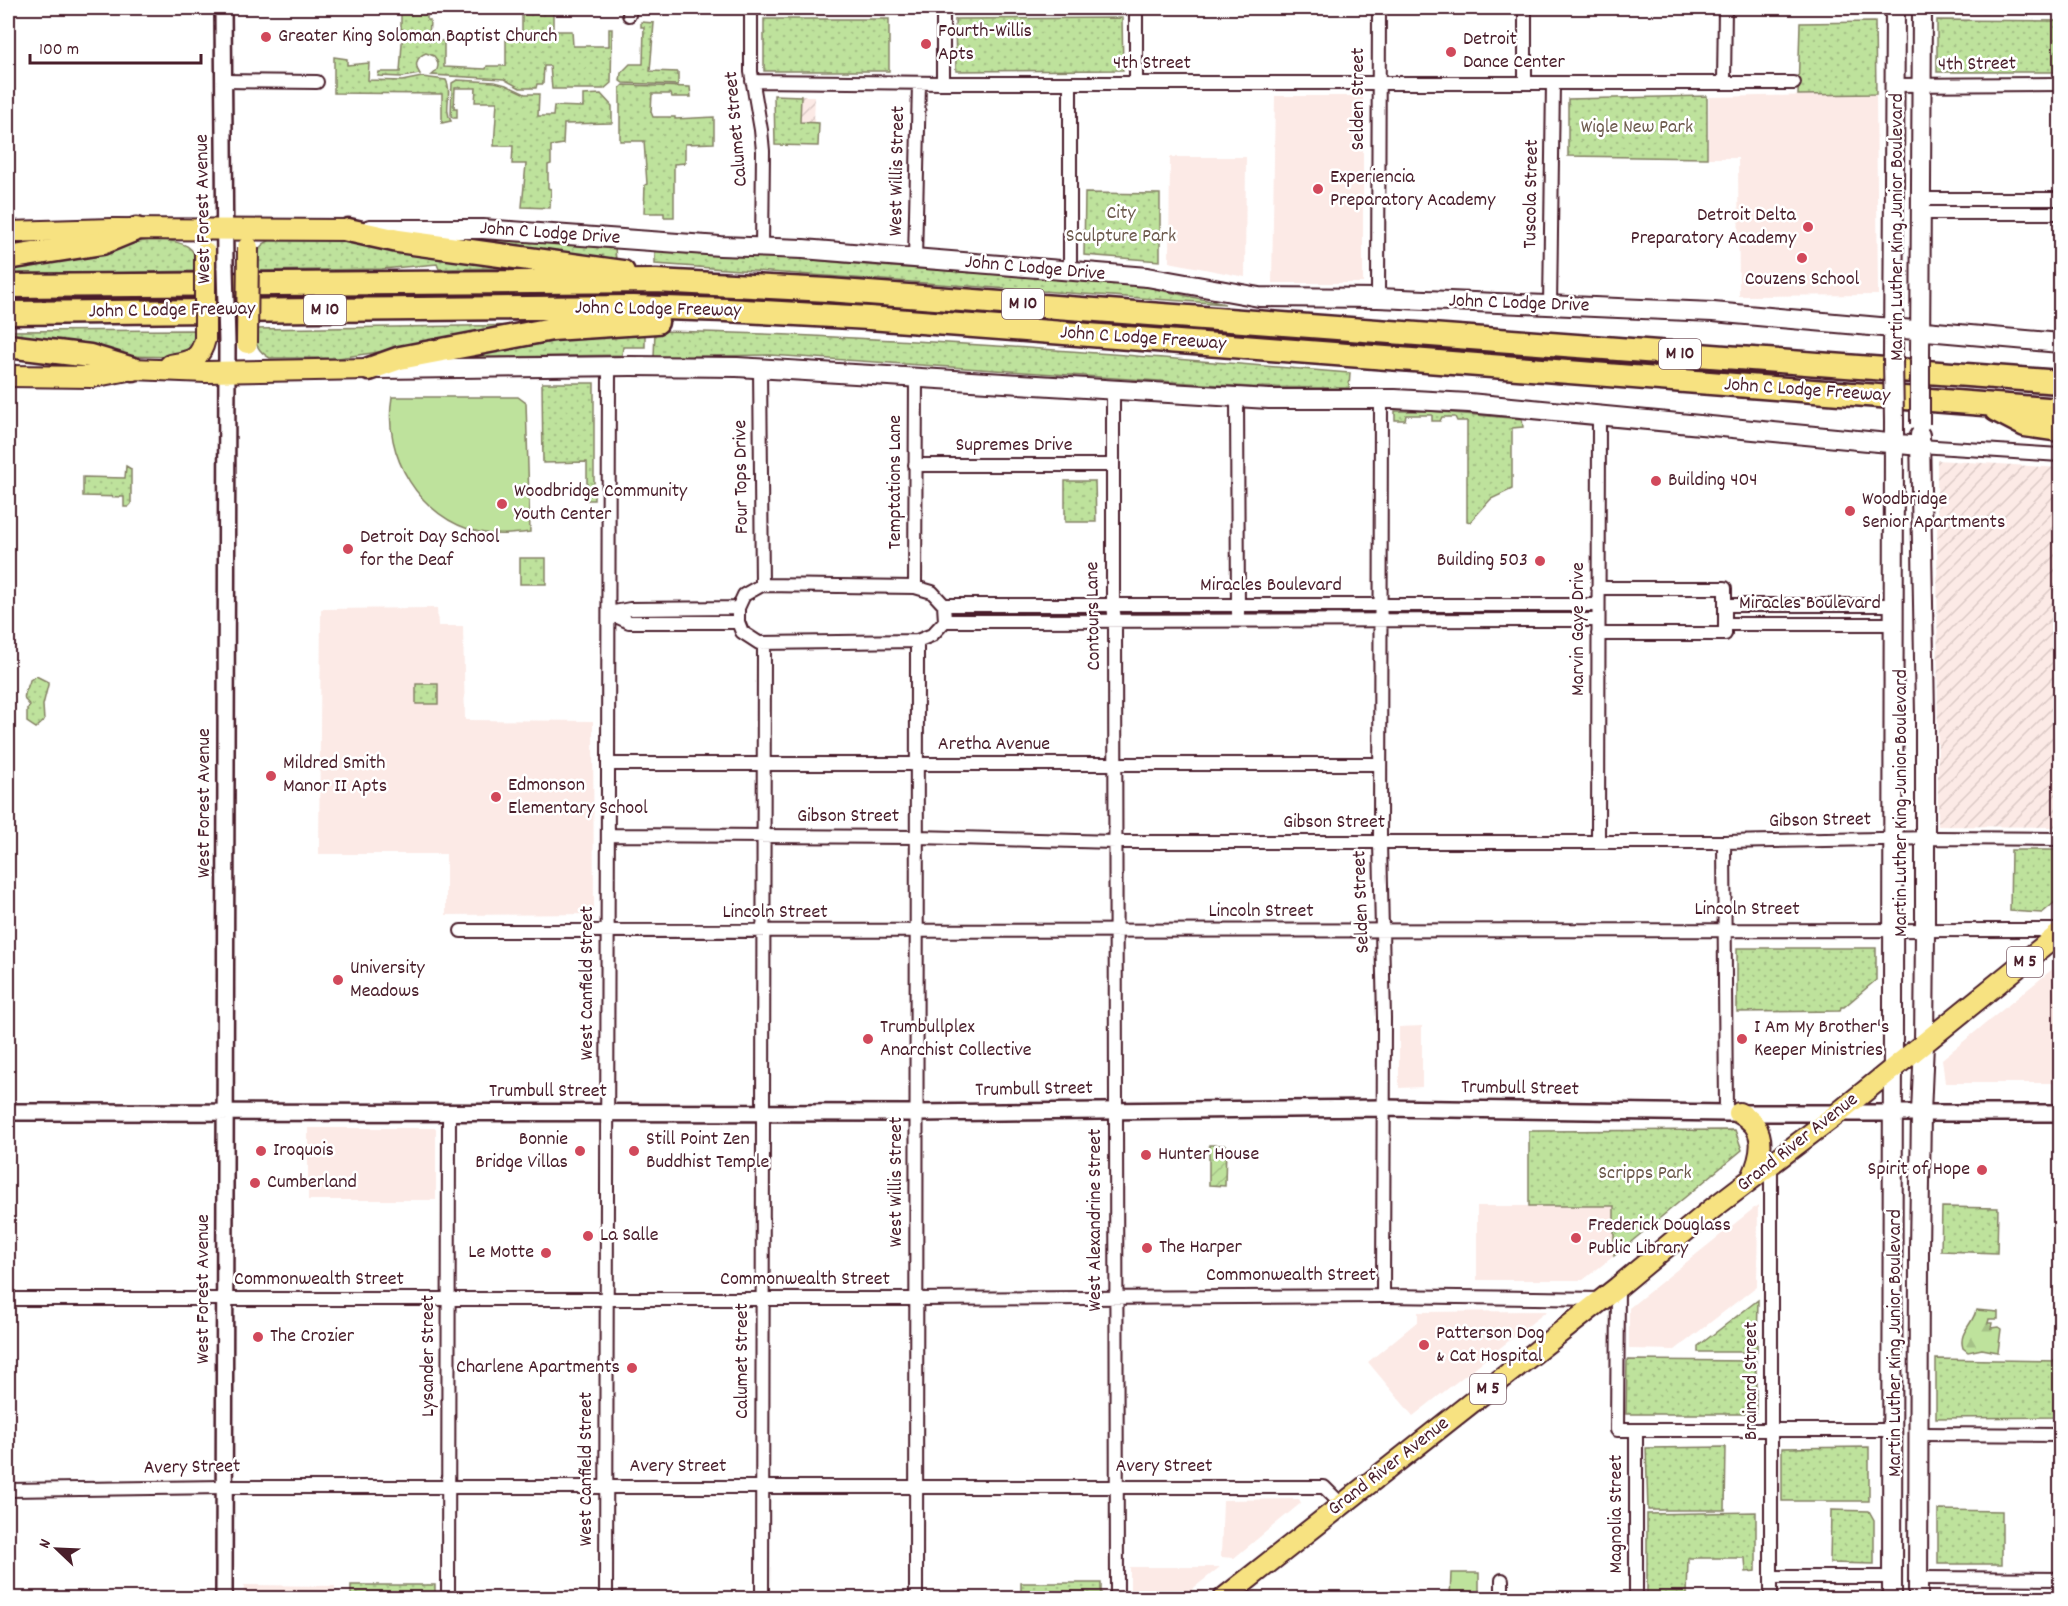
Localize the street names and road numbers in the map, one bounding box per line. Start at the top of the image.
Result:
street label: Selden Street [1345,48,1373,150]
street label: 4th Street [1113,50,1191,78]
street label: 4th Street [1938,50,2016,80]
street label: Calumet Street [718,70,756,188]
street label: Martin Luther King Junior Boulevard [1884,93,1912,361]
street label: West Willis Street [883,105,913,237]
street label: West Forest Avenue [189,134,219,284]
street label: Tuscola Street [1517,139,1547,249]
street label: John C Lodge Drive [479,215,621,253]
street label: John C Lodge Drive [964,249,1107,289]
street label: John C Lodge Drive [1448,288,1590,320]
road number: M 10 [1002,289,1044,319]
road number: M 10 [304,295,346,325]
street label: John C Lodge Freeway [575,295,742,325]
street label: John C Lodge Freeway [89,296,256,326]
street label: John C Lodge Freeway [1059,319,1228,359]
road number: M 10 [1659,339,1701,369]
street label: John C Lodge Freeway [1723,371,1892,411]
street label: Temptations Lane [882,415,910,549]
street label: Four Tops Drive [727,419,757,534]
street label: Supremes Drive [956,432,1073,460]
street label: Contours Lane [1079,561,1109,671]
street label: Marvin Gaye Drive [1565,562,1593,696]
street label: Miracles Boulevard [1200,572,1342,600]
street label: Miracles Boulevard [1739,590,1881,618]
street label: Martin Luther King Junior Boulevard [1888,669,1916,937]
street label: West Forest Avenue [191,728,219,878]
street label: Aretha Avenue [938,731,1050,759]
street label: Gibson Street [797,803,899,831]
street label: Gibson Street [1769,806,1871,836]
street label: Gibson Street [1283,809,1385,837]
street label: Selden Street [1346,850,1378,954]
street label: Lincoln Street [1694,896,1800,924]
street label: Lincoln Street [1208,898,1314,926]
street label: Lincoln Street [722,899,828,927]
street label: West Canfield Street [574,906,602,1060]
road number: M 5 [2007,947,2043,977]
street label: Trumbull Street [1461,1074,1579,1104]
street label: Trumbull Street [975,1075,1093,1105]
street label: Trumbull Street [489,1078,607,1106]
street label: Grand River Avenue [1731,1086,1865,1199]
street label: West Willis Street [883,1117,911,1247]
street label: West Alexandrine Street [1082,1129,1110,1311]
street label: Martin Luther King Junior Boulevard [1882,1209,1910,1477]
street label: West Forest Avenue [190,1214,218,1364]
street label: Commonwealth Street [1206,1262,1376,1290]
street label: Commonwealth Street [234,1266,404,1294]
street label: Commonwealth Street [720,1266,890,1294]
street label: Lysander Street [415,1295,443,1417]
street label: Calumet Street [729,1303,757,1419]
street label: Brainard Street [1738,1322,1766,1440]
road number: M 5 [1470,1374,1506,1404]
street label: West Canfield Street [573,1392,601,1546]
street label: Grand River Avenue [1322,1410,1456,1523]
street label: Avery Street [143,1453,241,1483]
street label: Avery Street [630,1453,726,1481]
street label: Avery Street [1116,1453,1212,1481]
street label: Magnolia Street [1603,1455,1631,1573]

